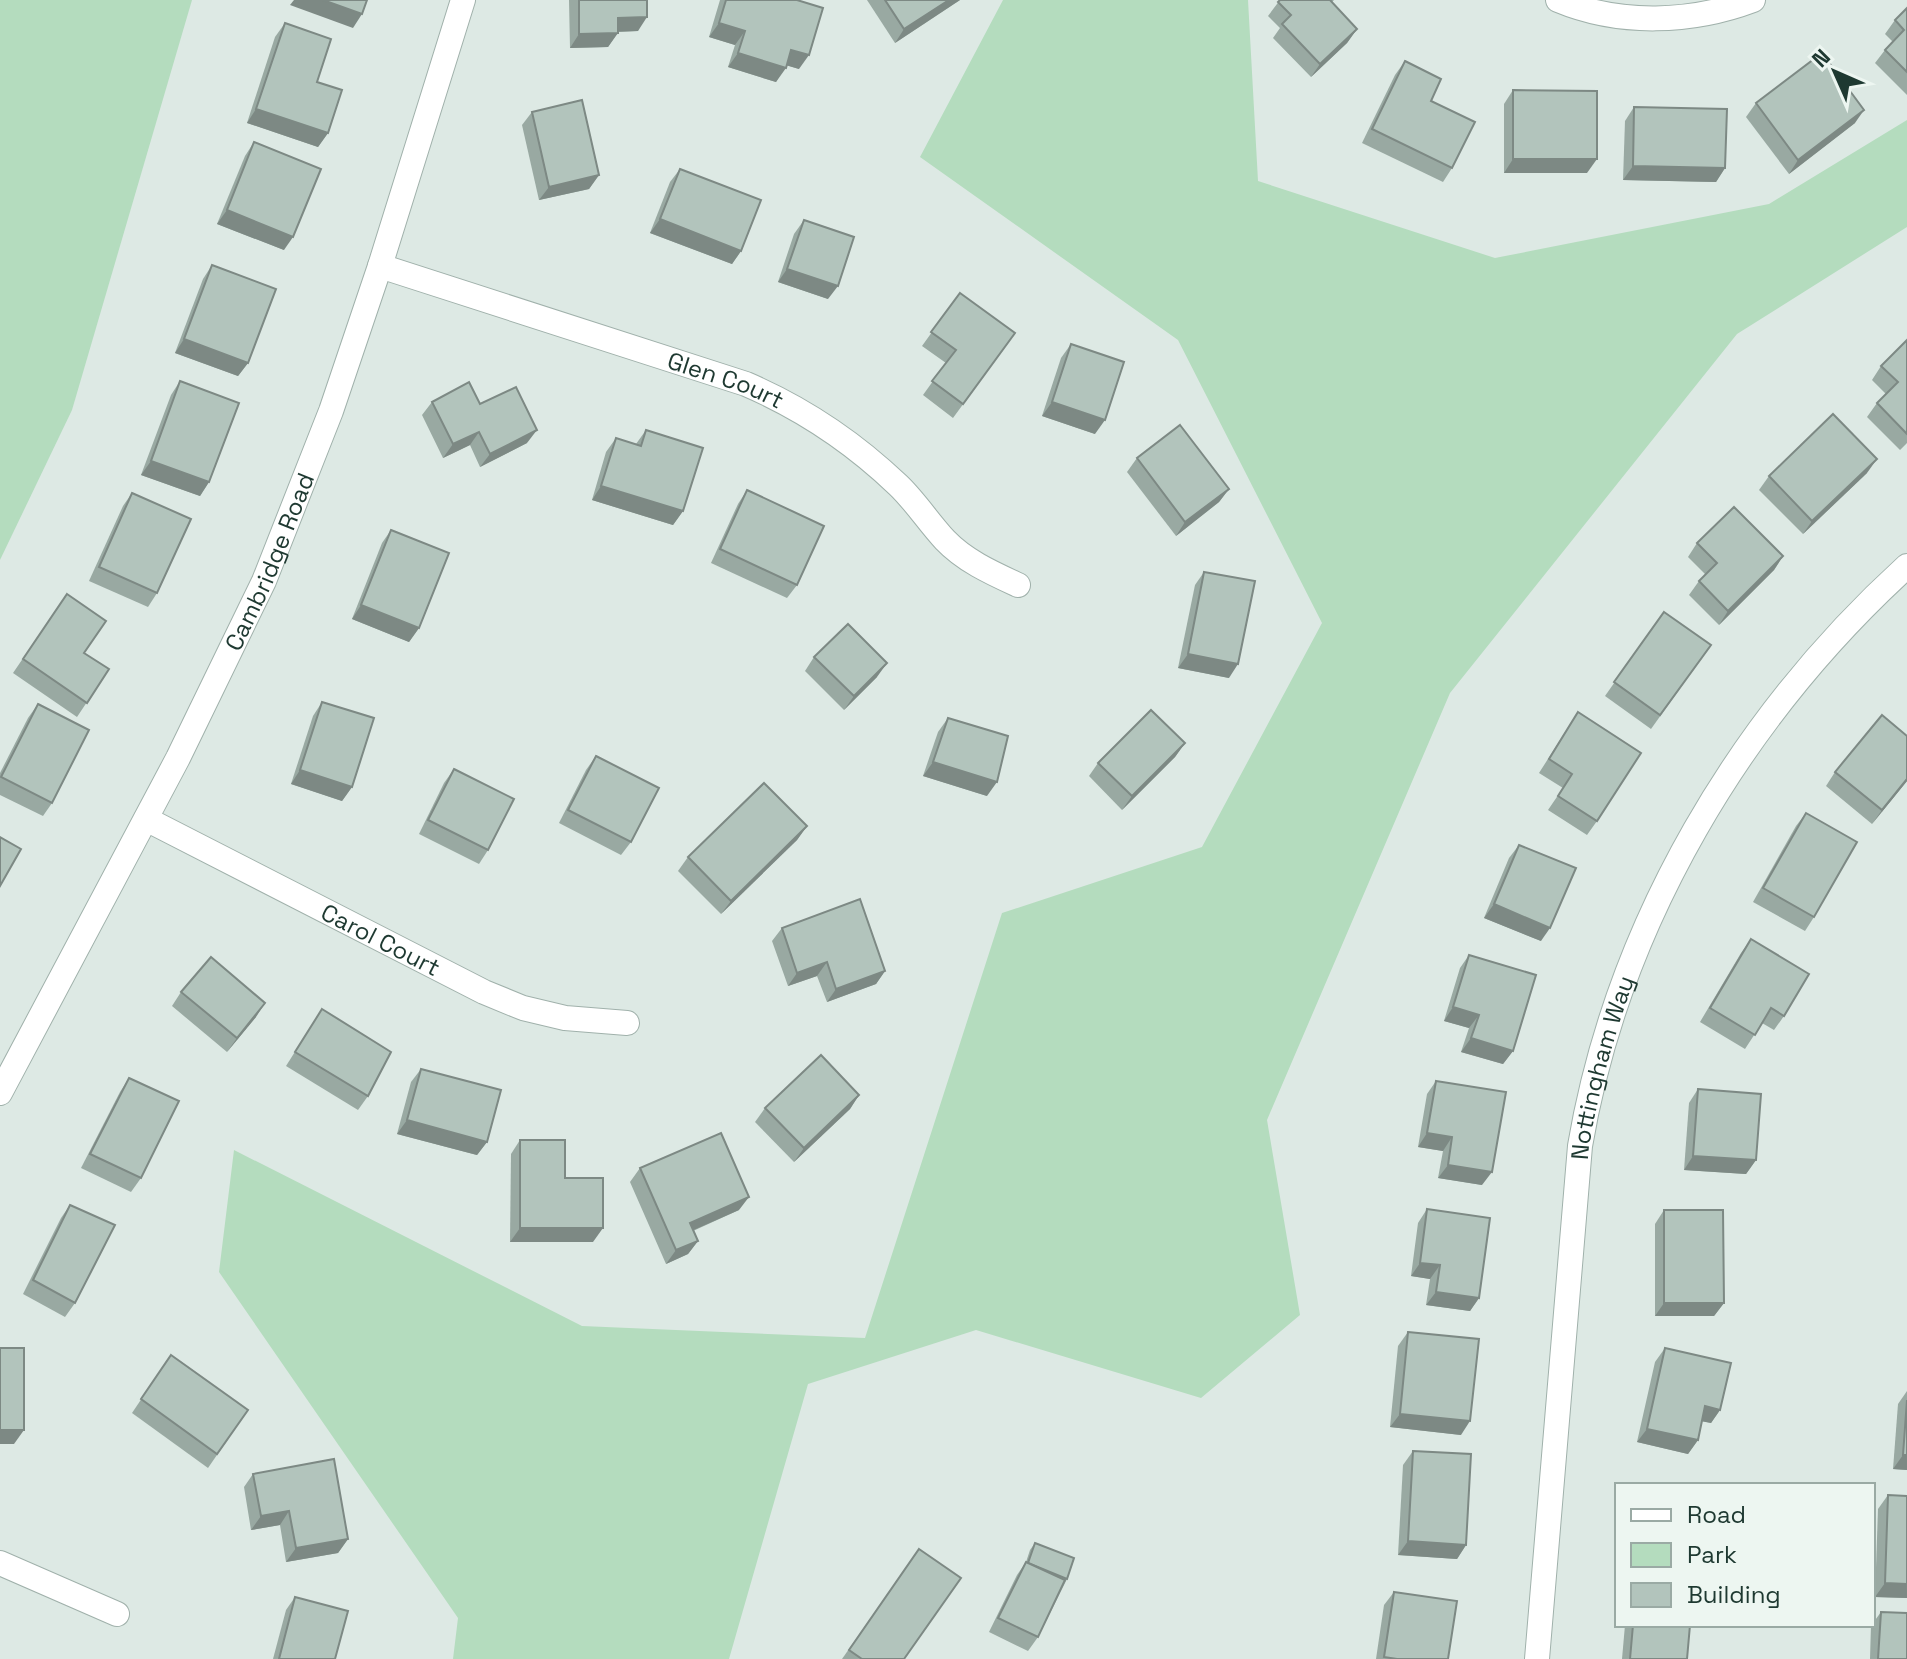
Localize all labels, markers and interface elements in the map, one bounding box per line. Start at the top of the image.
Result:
north arrow [1795,32,1875,112]
text: N [1806,43,1836,73]
street label: Glen Court [664,344,790,415]
street label: Cambridge Road [217,468,321,656]
street label: Carol Court [316,896,446,983]
street label: Nottingham Way [1563,971,1641,1161]
legend [1615,1483,1875,1627]
text: Road [1687,1499,1746,1530]
text: Park [1687,1539,1737,1570]
text: Building [1687,1579,1781,1610]

